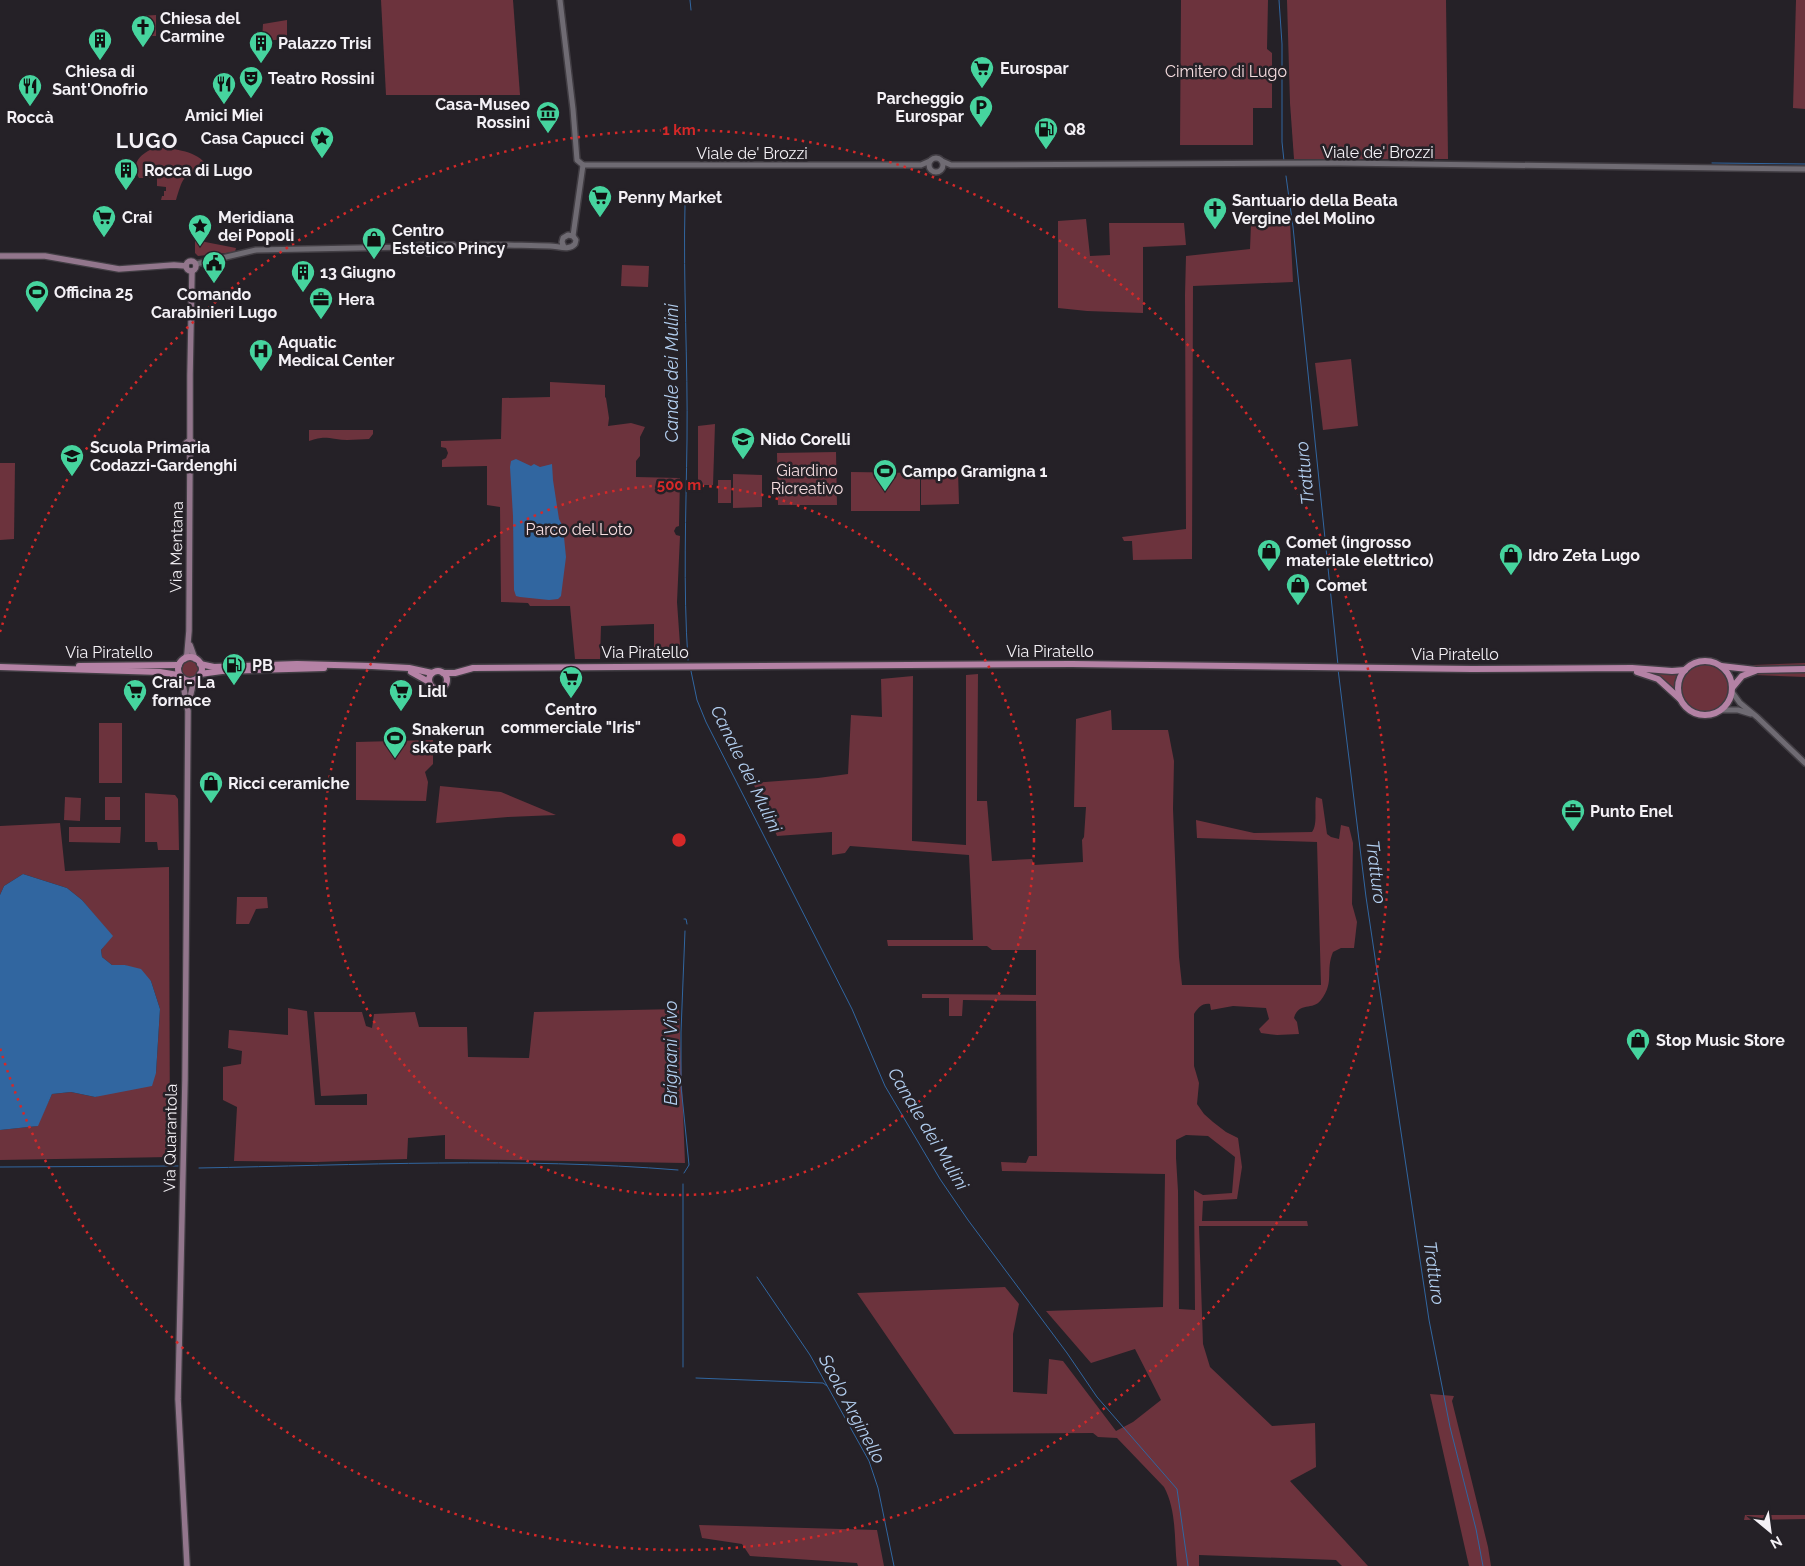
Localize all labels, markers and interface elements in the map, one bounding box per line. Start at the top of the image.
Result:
place label: Chiesa del Carmine [160,9,241,46]
church icon: Chiesa del Carmine [130,14,156,48]
building icon: Chiesa di Sant'Onofrio [87,27,113,61]
building icon: Palazzo Trisi [248,30,274,64]
place label: Palazzo Trisi [278,34,371,53]
supermarket icon: Eurospar [969,55,995,89]
place label: Eurospar [1000,59,1069,78]
place label: Chiesa di Sant'Onofrio [52,62,148,99]
park label: Cimitero di Lugo [1165,62,1287,81]
theatre icon: Teatro Rossini [238,65,264,99]
place label: Teatro Rossini [268,69,374,88]
restaurant icon: Amici Miei [211,71,237,105]
restaurant icon: Roccà [17,73,43,107]
place label: Parcheggio Eurospar [877,89,964,126]
parking icon: Parcheggio Eurospar [968,94,994,128]
place label: Casa-Museo Rossini [435,95,530,132]
museum icon: Casa-Museo Rossini [535,100,561,134]
place label: Amici Miei [185,106,263,125]
place label: Roccà [6,108,54,127]
fuel station icon: Q8 [1033,116,1059,150]
place label: Q8 [1064,120,1086,139]
text: 1 km [662,121,696,139]
place icon: Casa Capucci [309,125,335,159]
district label: LUGO [116,128,178,153]
place label: Casa Capucci [201,129,304,148]
street label: Viale de' Brozzi [1322,143,1434,162]
street label: Viale de' Brozzi [696,144,808,163]
building icon: Rocca di Lugo [113,157,139,191]
place label: Rocca di Lugo [144,161,253,180]
supermarket icon: Penny Market [587,184,613,218]
place label: Penny Market [618,188,722,207]
place label: Santuario della Beata Vergine del Molino [1232,191,1398,228]
church icon: Santuario della Beata Vergine del Molino [1202,196,1228,230]
supermarket icon: Crai [91,204,117,238]
place label: Crai [122,208,152,227]
place label: Meridiana dei Popoli [218,208,294,245]
place icon: Meridiana dei Popoli [187,213,213,247]
place label: Centro Estetico Princy [392,221,505,258]
shop icon: Centro Estetico Princy [361,226,387,260]
public building icon: Comando Carabinieri Lugo [201,250,227,284]
building icon: 13 Giugno [290,259,316,293]
place label: 13 Giugno [320,263,396,282]
sports icon: Officina 25 [24,279,50,313]
place label: Officina 25 [54,283,133,302]
place label: Comando Carabinieri Lugo [151,285,277,322]
office icon: Hera [308,286,334,320]
place label: Hera [338,290,375,309]
water label: Canale dei Mulini [661,302,682,442]
place label: Aquatic Medical Center [278,333,394,370]
hospital icon: Aquatic Medical Center [248,338,274,372]
school or university icon: Nido Corelli [730,426,756,460]
place label: Nido Corelli [760,430,851,449]
place label: Scuola Primaria Codazzi-Gardenghi [90,438,237,475]
water label: Tratturo [1291,440,1318,506]
school or university icon: Scuola Primaria Codazzi-Gardenghi [59,443,85,477]
sports icon: Campo Gramigna 1 [872,458,898,492]
park label: Giardino Ricreativo [771,461,843,498]
place label: Campo Gramigna 1 [902,462,1047,481]
text: 500 m [657,476,701,494]
street label: Via Mentana [166,501,187,593]
park label: Parco del Loto [526,520,632,539]
place label: Comet (ingrosso materiale elettrico) [1286,533,1434,570]
shop icon: Comet (ingrosso materiale elettrico) [1256,538,1282,572]
shop icon: Idro Zeta Lugo [1498,542,1524,576]
place label: Idro Zeta Lugo [1528,546,1640,565]
shop icon: Comet [1285,572,1311,606]
place label: Comet [1316,576,1367,595]
street label: Via Piratello [1006,642,1094,661]
street label: Via Piratello [65,643,153,662]
street label: Via Piratello [601,643,689,662]
street label: Via Piratello [1411,645,1499,664]
fuel station icon: PB [221,652,247,686]
place label: PB [252,656,273,675]
supermarket icon: Centro commerciale "Iris" [558,665,584,699]
place label: Crai - La fornace [152,673,215,710]
supermarket icon: Crai - La fornace [122,678,148,712]
supermarket icon: Lidl [388,678,414,712]
place label: Lidl [418,682,448,701]
place label: Centro commerciale "Iris" [501,700,641,737]
water label: Canale dei Mulini [707,702,787,837]
place label: Snakerun skate park [412,720,492,757]
sports icon: Snakerun skate park [382,725,408,759]
shop icon: Ricci ceramiche [198,770,224,804]
place label: Ricci ceramiche [228,774,350,793]
office icon: Punto Enel [1560,798,1586,832]
place label: Punto Enel [1590,802,1674,821]
centre of rings [670,831,688,849]
water label: Tratturo [1362,839,1391,905]
water label: Brignani Vivo [660,1000,681,1106]
shop icon: Stop Music Store [1625,1027,1651,1061]
place label: Stop Music Store [1656,1031,1785,1050]
water label: Canale dei Mulini [884,1064,974,1195]
street label: Via Quarantola [160,1083,181,1193]
water label: Tratturo [1420,1240,1449,1306]
water label: Scolo Arginello [814,1350,890,1467]
north arrow [1745,1506,1795,1556]
text: N [1768,1533,1785,1552]

